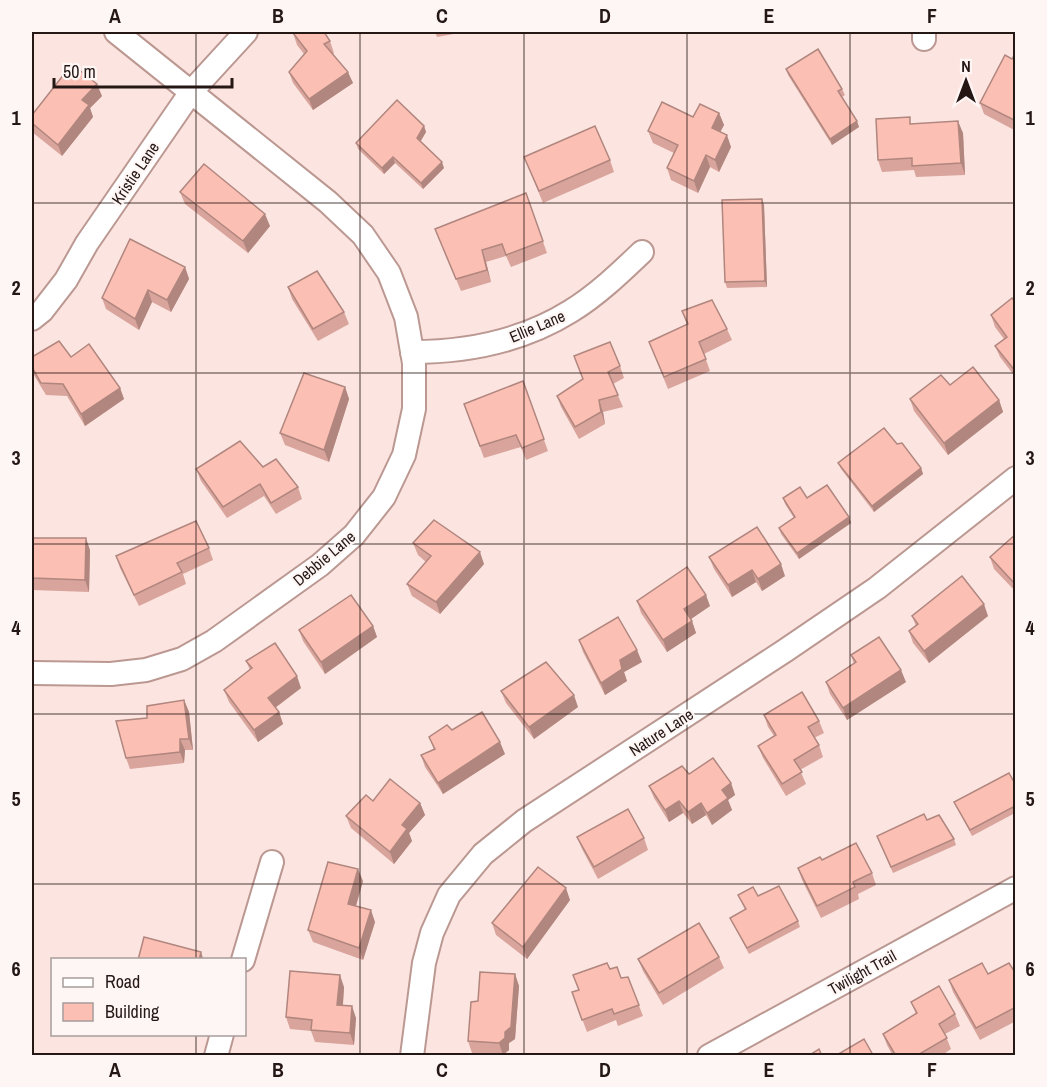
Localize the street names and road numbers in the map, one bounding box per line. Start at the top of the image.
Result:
street label: Kristie Lane [106,138,164,208]
street label: Ellie Lane [506,304,568,348]
street label: Debbie Lane [288,525,360,591]
street label: Nature Lane [625,703,697,761]
street label: Twilight Trail [824,944,900,1000]

